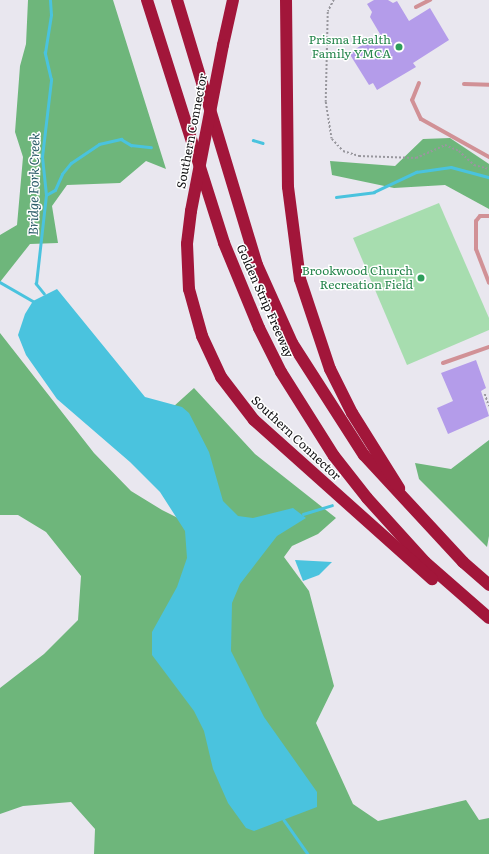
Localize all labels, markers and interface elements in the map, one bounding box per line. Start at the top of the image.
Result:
place label: Prisma Health Family YMCA [309,33,391,61]
marker: Prisma Health Family YMCA [394,42,404,52]
street label: Southern Connector [174,72,210,190]
water label: Bridge Fork Creek [25,133,43,235]
street label: Golden Strip Freeway [234,242,296,360]
place label: Brookwood Church Recreation Field [302,264,413,292]
marker: Brookwood Church Recreation Field [416,273,426,283]
street label: Southern Connector [248,393,344,483]

